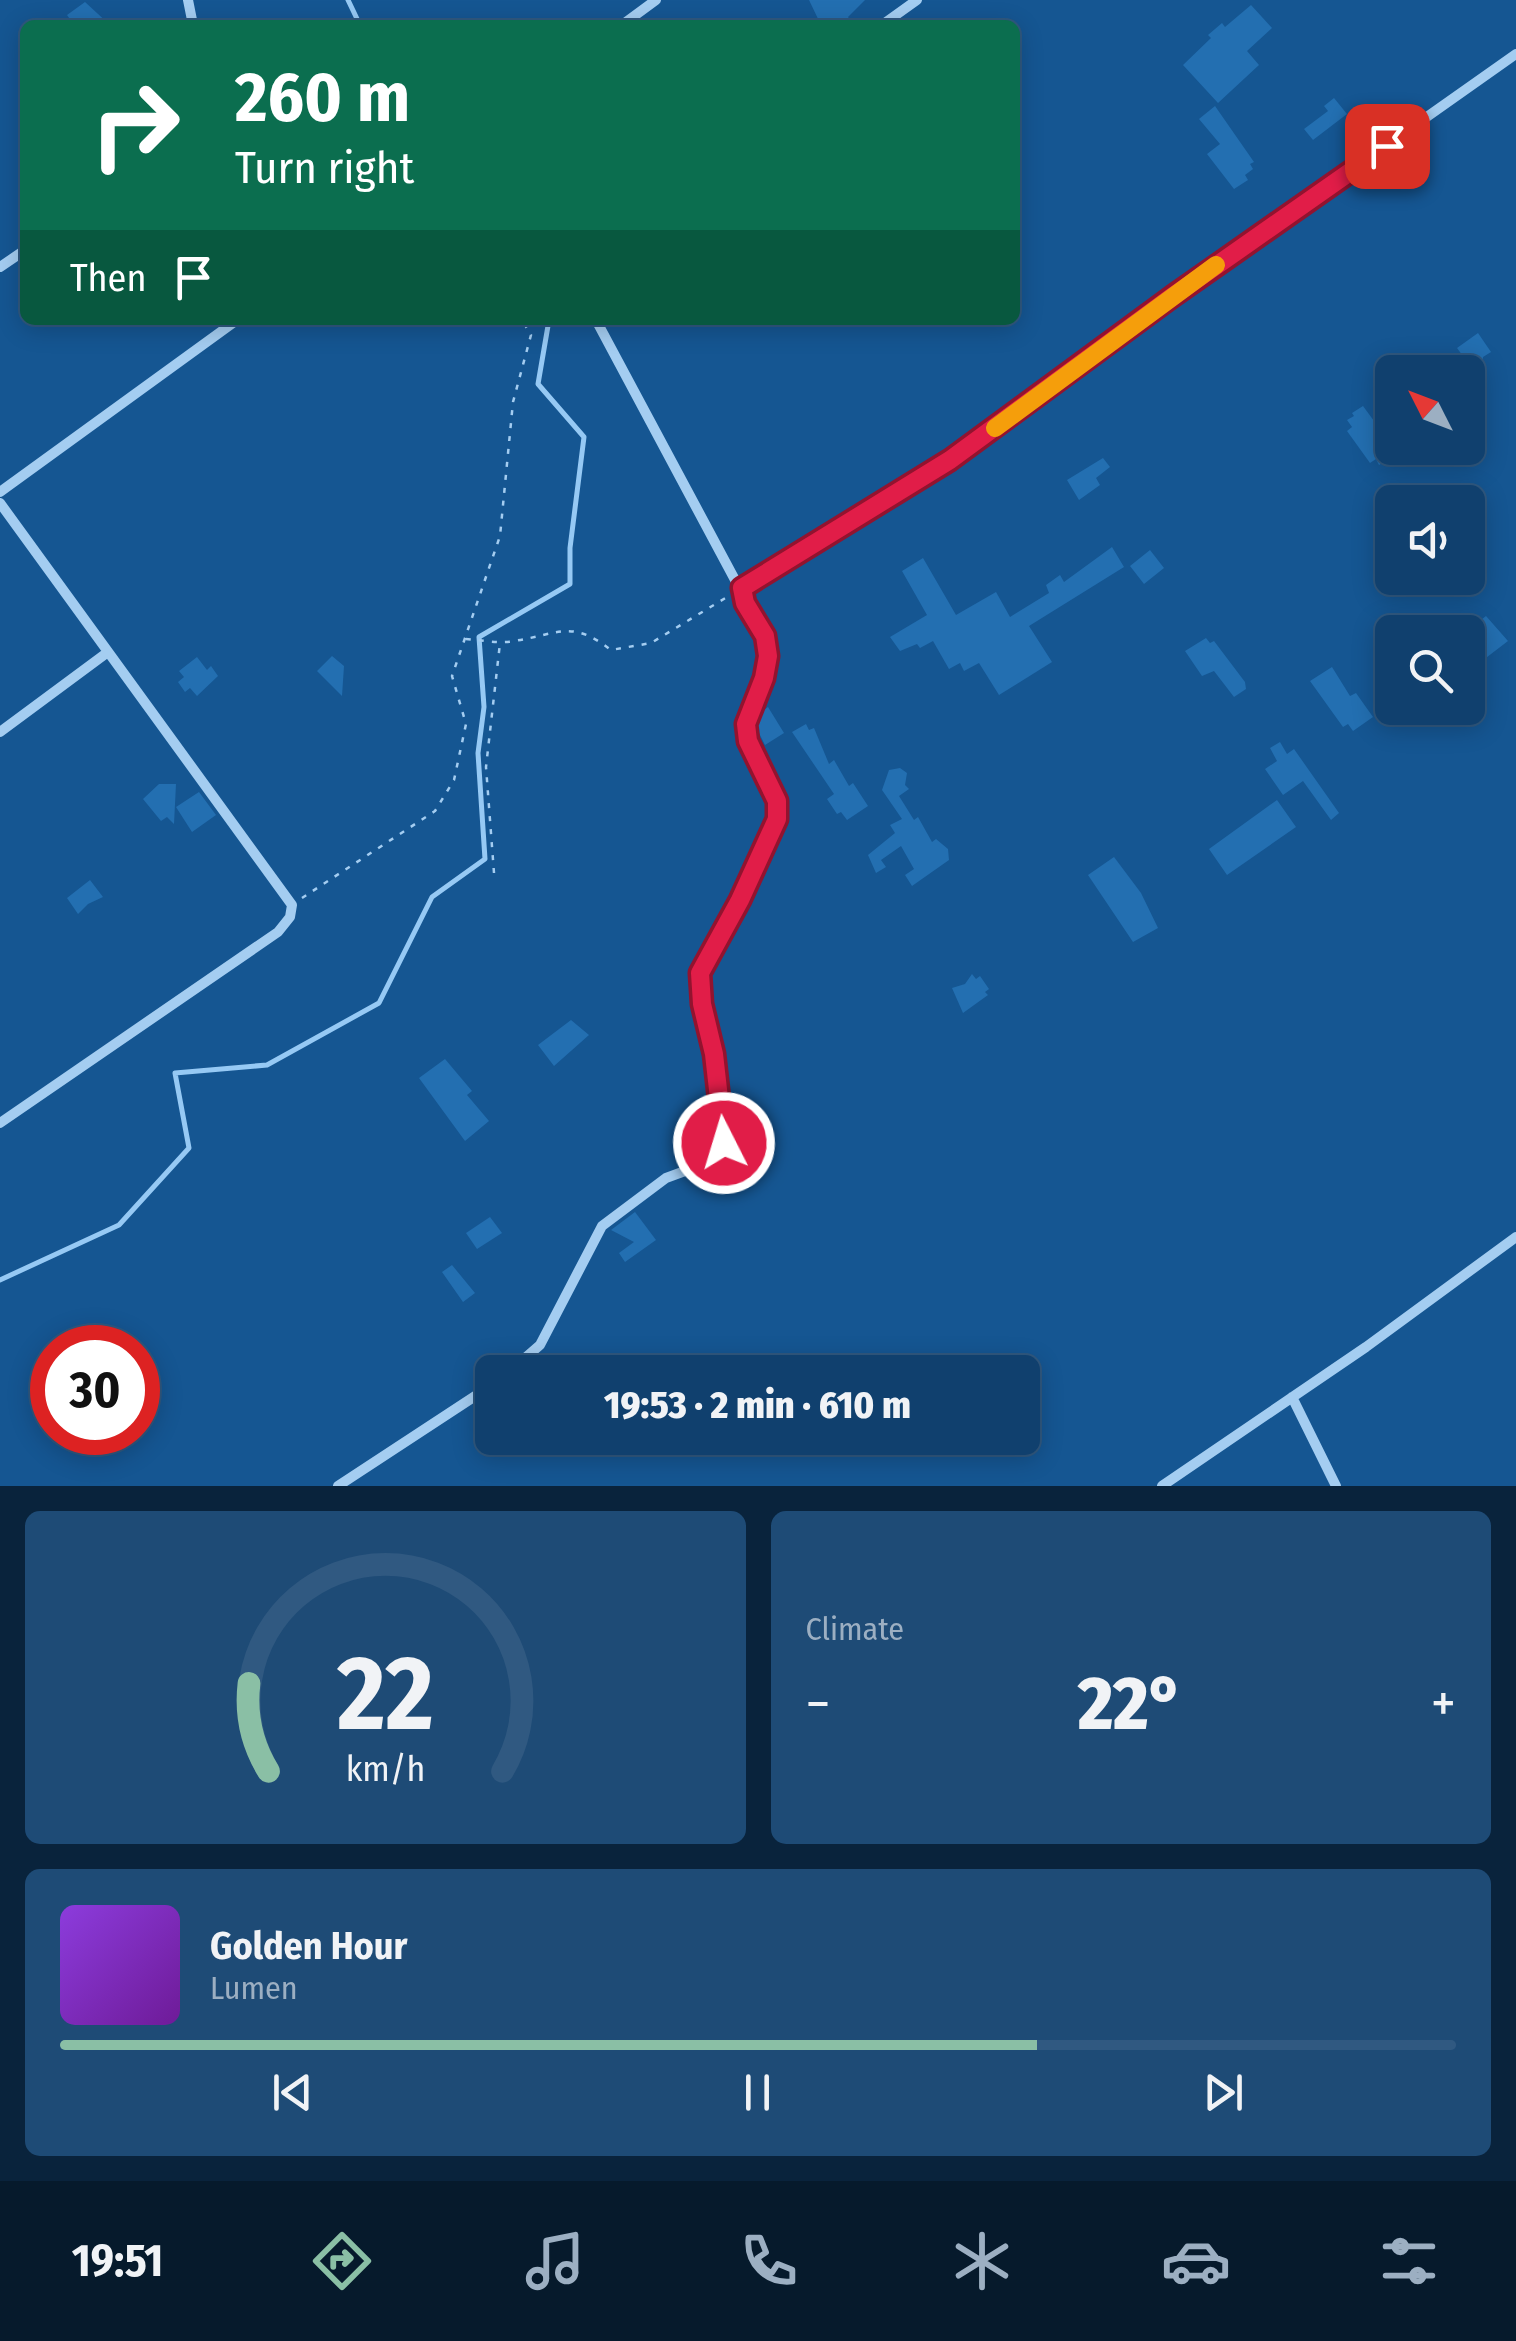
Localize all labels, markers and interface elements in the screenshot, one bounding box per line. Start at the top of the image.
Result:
text: 260 m [235,56,410,140]
icon: right [70,60,200,190]
pin [1345,104,1430,189]
icon: arrive [1360,119,1415,174]
text: Turn right [235,141,414,195]
icon: arrive [166,250,221,305]
text: Then [70,255,146,301]
north arrow [1375,355,1485,465]
map controls [1375,355,1485,725]
button: sound [1375,485,1485,595]
button: search [1375,615,1485,725]
position arrow [672,1091,776,1195]
speed limit sign: 30 [30,1325,160,1455]
text: 19:53 · 2 min · 610 m [604,1382,911,1428]
text: Climate [806,1610,904,1648]
text: 22 [336,1632,433,1757]
text: 22° [1078,1659,1183,1749]
text: − [806,1671,830,1737]
text: + [1431,1671,1456,1737]
text: km/h [345,1748,425,1790]
text: Golden Hour [210,1923,408,1969]
text: Lumen [210,1969,298,2007]
icon: previous [265,2065,320,2120]
icon: pause [730,2065,785,2120]
icon: next [1196,2065,1251,2120]
icon: directions [307,2226,377,2296]
icon: music [520,2226,590,2296]
icon: phone [734,2226,804,2296]
icon: climate [947,2226,1017,2296]
icon: car [1161,2226,1231,2296]
icon: filters [1374,2226,1444,2296]
text: 19:51 [72,2234,163,2288]

